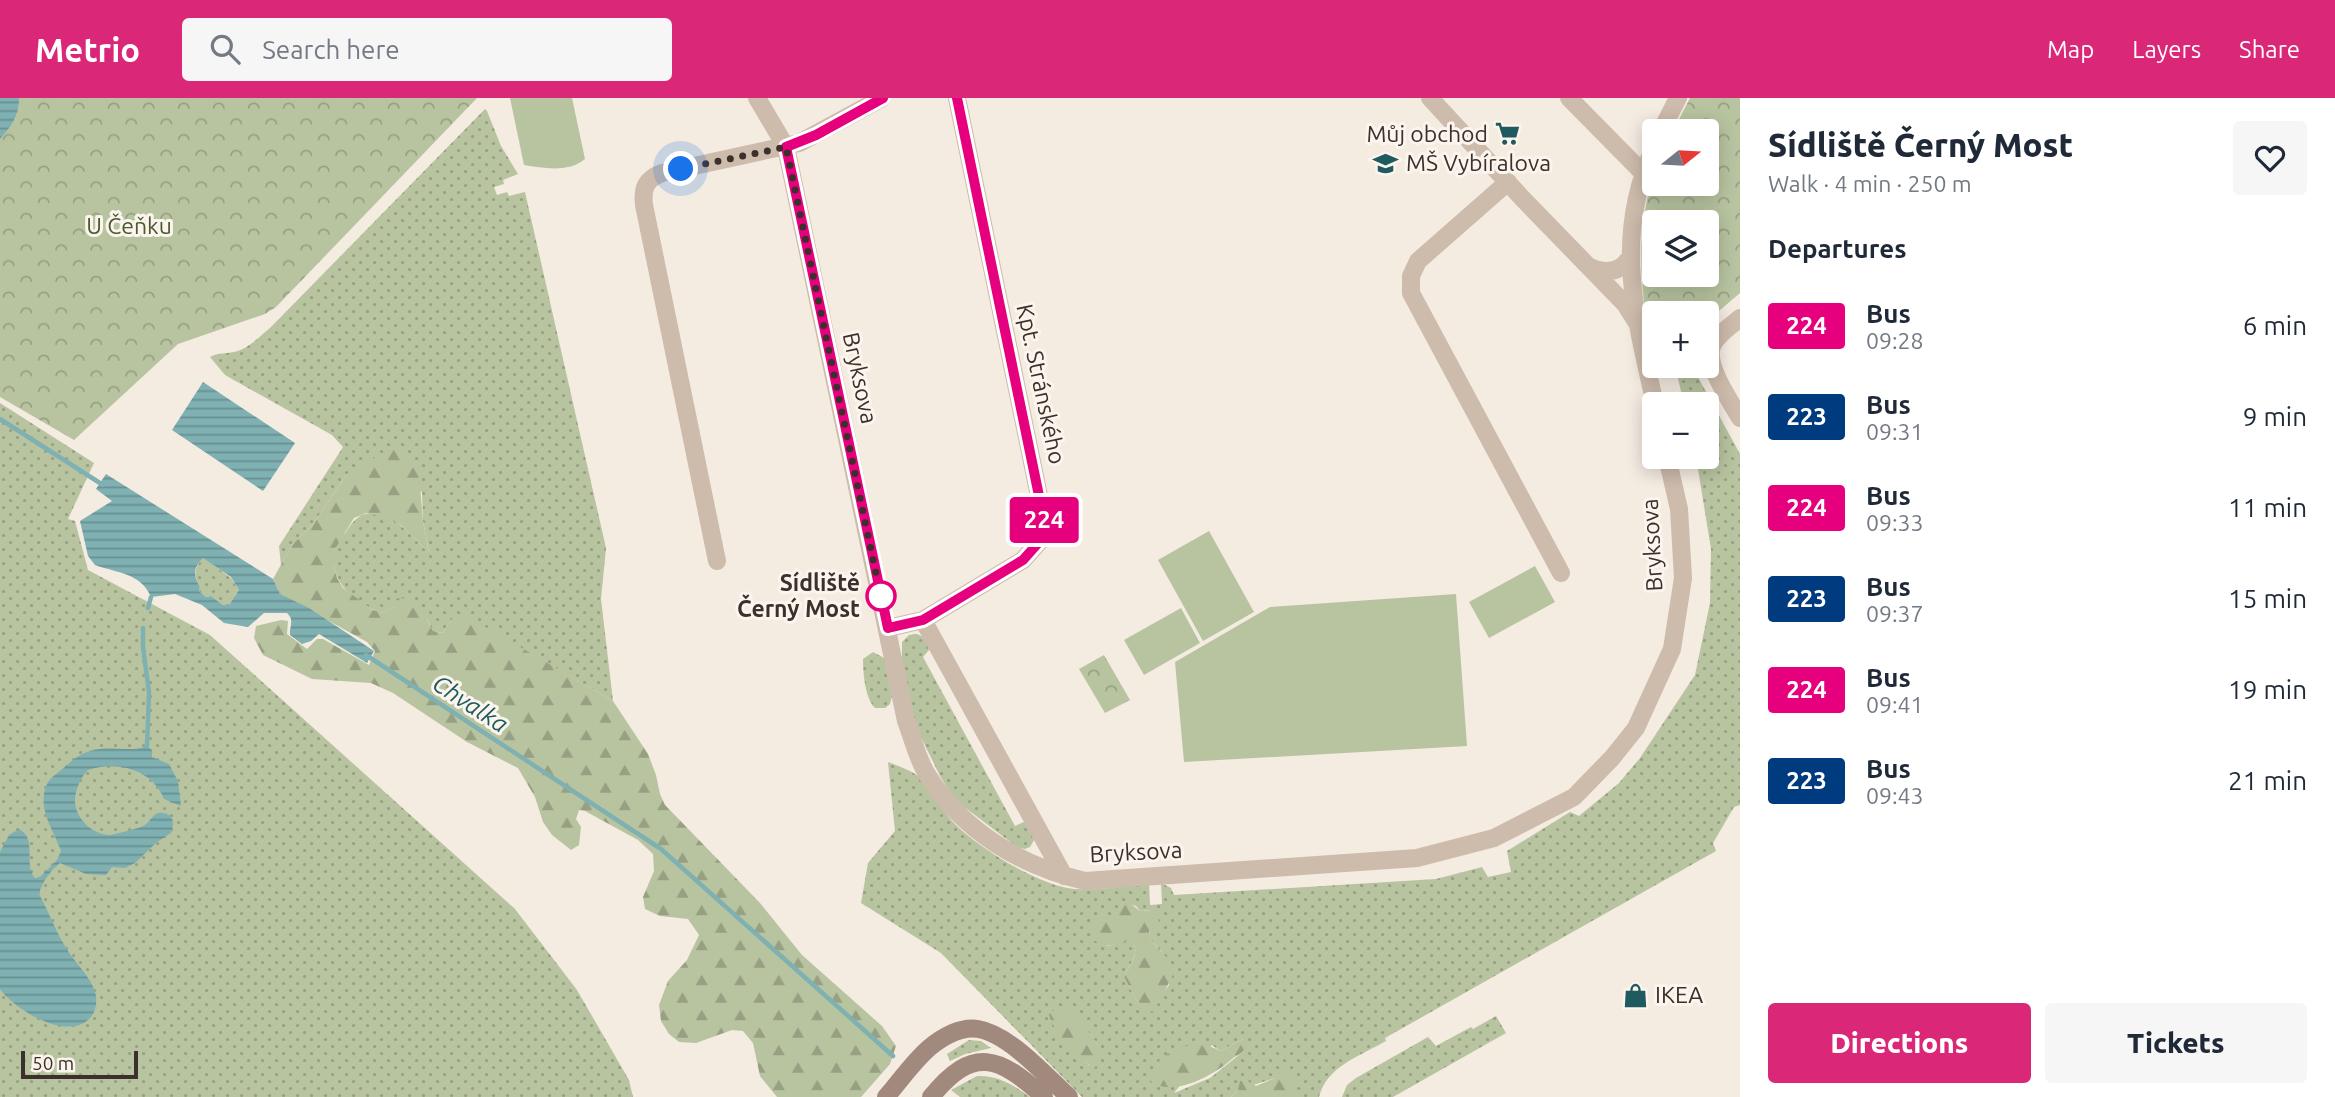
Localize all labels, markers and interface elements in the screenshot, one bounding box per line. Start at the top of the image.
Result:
search box [182,18,672,81]
icon: search [206,30,244,68]
text: Metrio [35,31,140,68]
text: Search here [262,35,400,64]
text: Map [2047,36,2094,63]
text: Layers [2132,36,2201,63]
text: Share [2239,36,2300,63]
north arrow [1642,119,1718,196]
map controls [1642,119,1719,469]
supermarket icon: Můj obchod [1494,120,1522,148]
place label: Můj obchod [1366,121,1488,146]
button: heart [2233,121,2307,195]
text: Sídliště Černý Most [1768,126,2073,163]
school or university icon: MŠ Vybíralova [1372,149,1400,177]
place label: MŠ Vybíralova [1406,150,1551,175]
your location [663,151,698,186]
text: Walk · 4 min · 250 m [1768,171,1972,196]
button: layers [1642,210,1719,287]
park label: U Čeňku [86,213,172,238]
text: Departures [1768,234,1906,263]
text: Bus [1866,299,1911,328]
button: + [1642,301,1719,378]
street label: Kpt. Stránského [1012,302,1071,466]
text: 6 min [2243,311,2307,340]
text: 224 [1786,312,1827,339]
text: 09:28 [1866,328,1924,353]
street label: Bryksova [839,330,882,426]
text: Bus [1866,390,1911,419]
button: − [1642,392,1719,469]
text: 9 min [2243,402,2307,431]
text: 223 [1786,403,1827,430]
text: 09:31 [1866,419,1924,444]
text: Bus [1866,481,1911,510]
text: 11 min [2228,493,2307,522]
text: 224 [1786,494,1827,521]
line badge: 224 [1004,497,1084,543]
street label: Bryksova [1637,498,1666,592]
text: 224 [1024,506,1064,533]
text: 09:33 [1866,510,1924,535]
place label: Sídliště Černý Most [737,570,860,621]
text: Bus [1866,572,1911,601]
marker: Sídliště Černý Most [866,581,896,611]
text: 15 min [2228,584,2307,613]
text: 223 [1786,585,1827,612]
text: 09:37 [1866,601,1924,626]
text: Bus [1866,663,1911,692]
water label: Chvalka [428,669,513,738]
text: 19 min [2228,675,2307,704]
text: 224 [1786,676,1827,703]
text: 09:41 [1866,692,1924,717]
text: Bus [1866,754,1911,783]
text: 21 min [2228,766,2307,795]
text: 223 [1786,767,1827,794]
text: 09:43 [1866,783,1924,808]
street label: Bryksova [1089,837,1183,866]
shop icon: IKEA [1621,981,1649,1009]
place label: IKEA [1655,982,1703,1007]
button: Directions [1768,1003,2031,1083]
button: Tickets [2045,1003,2307,1083]
scale bar [21,1048,138,1080]
text: 50 m [32,1052,74,1074]

